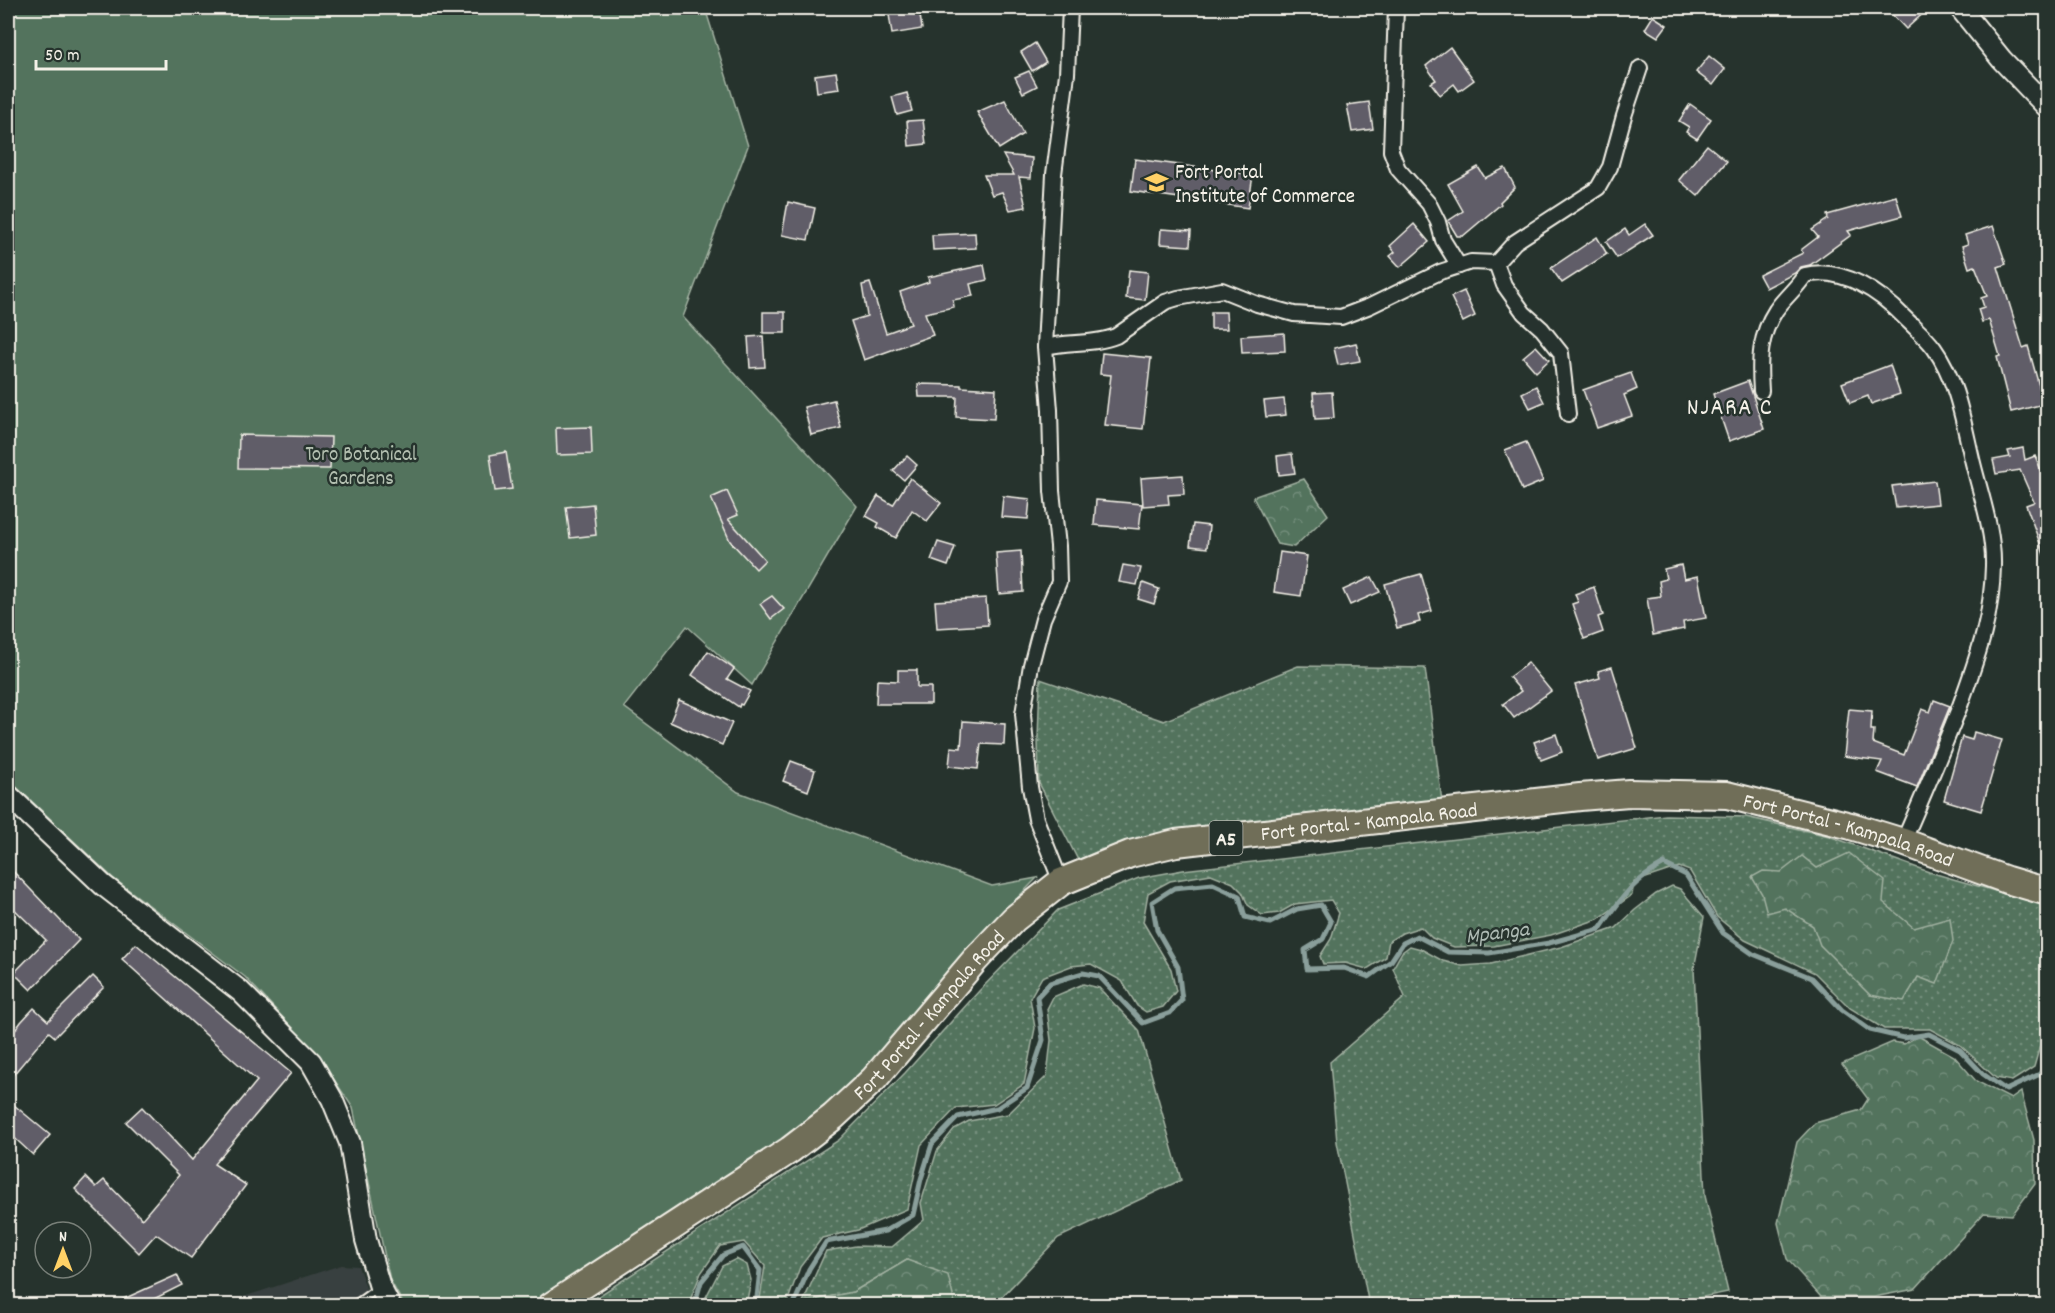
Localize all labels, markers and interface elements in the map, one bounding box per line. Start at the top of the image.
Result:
scale bar [36,33,166,71]
text: 50 m [45,44,80,69]
place label: Fort Portal Institute of Commerce [1175,159,1355,213]
school or university icon: Fort Portal Institute of Commerce [1144,170,1170,196]
district label: NJARA C [1687,392,1773,426]
park label: Toro Botanical Gardens [305,441,417,495]
street label: Fort Portal - Kampala Road [1740,788,1957,877]
street label: Fort Portal - Kampala Road [1259,797,1479,851]
road number: A5 [1210,821,1242,855]
water label: Mpanga [1464,915,1532,954]
street label: Fort Portal - Kampala Road [848,925,1014,1109]
north arrow [33,1220,93,1280]
text: N [59,1226,67,1249]

